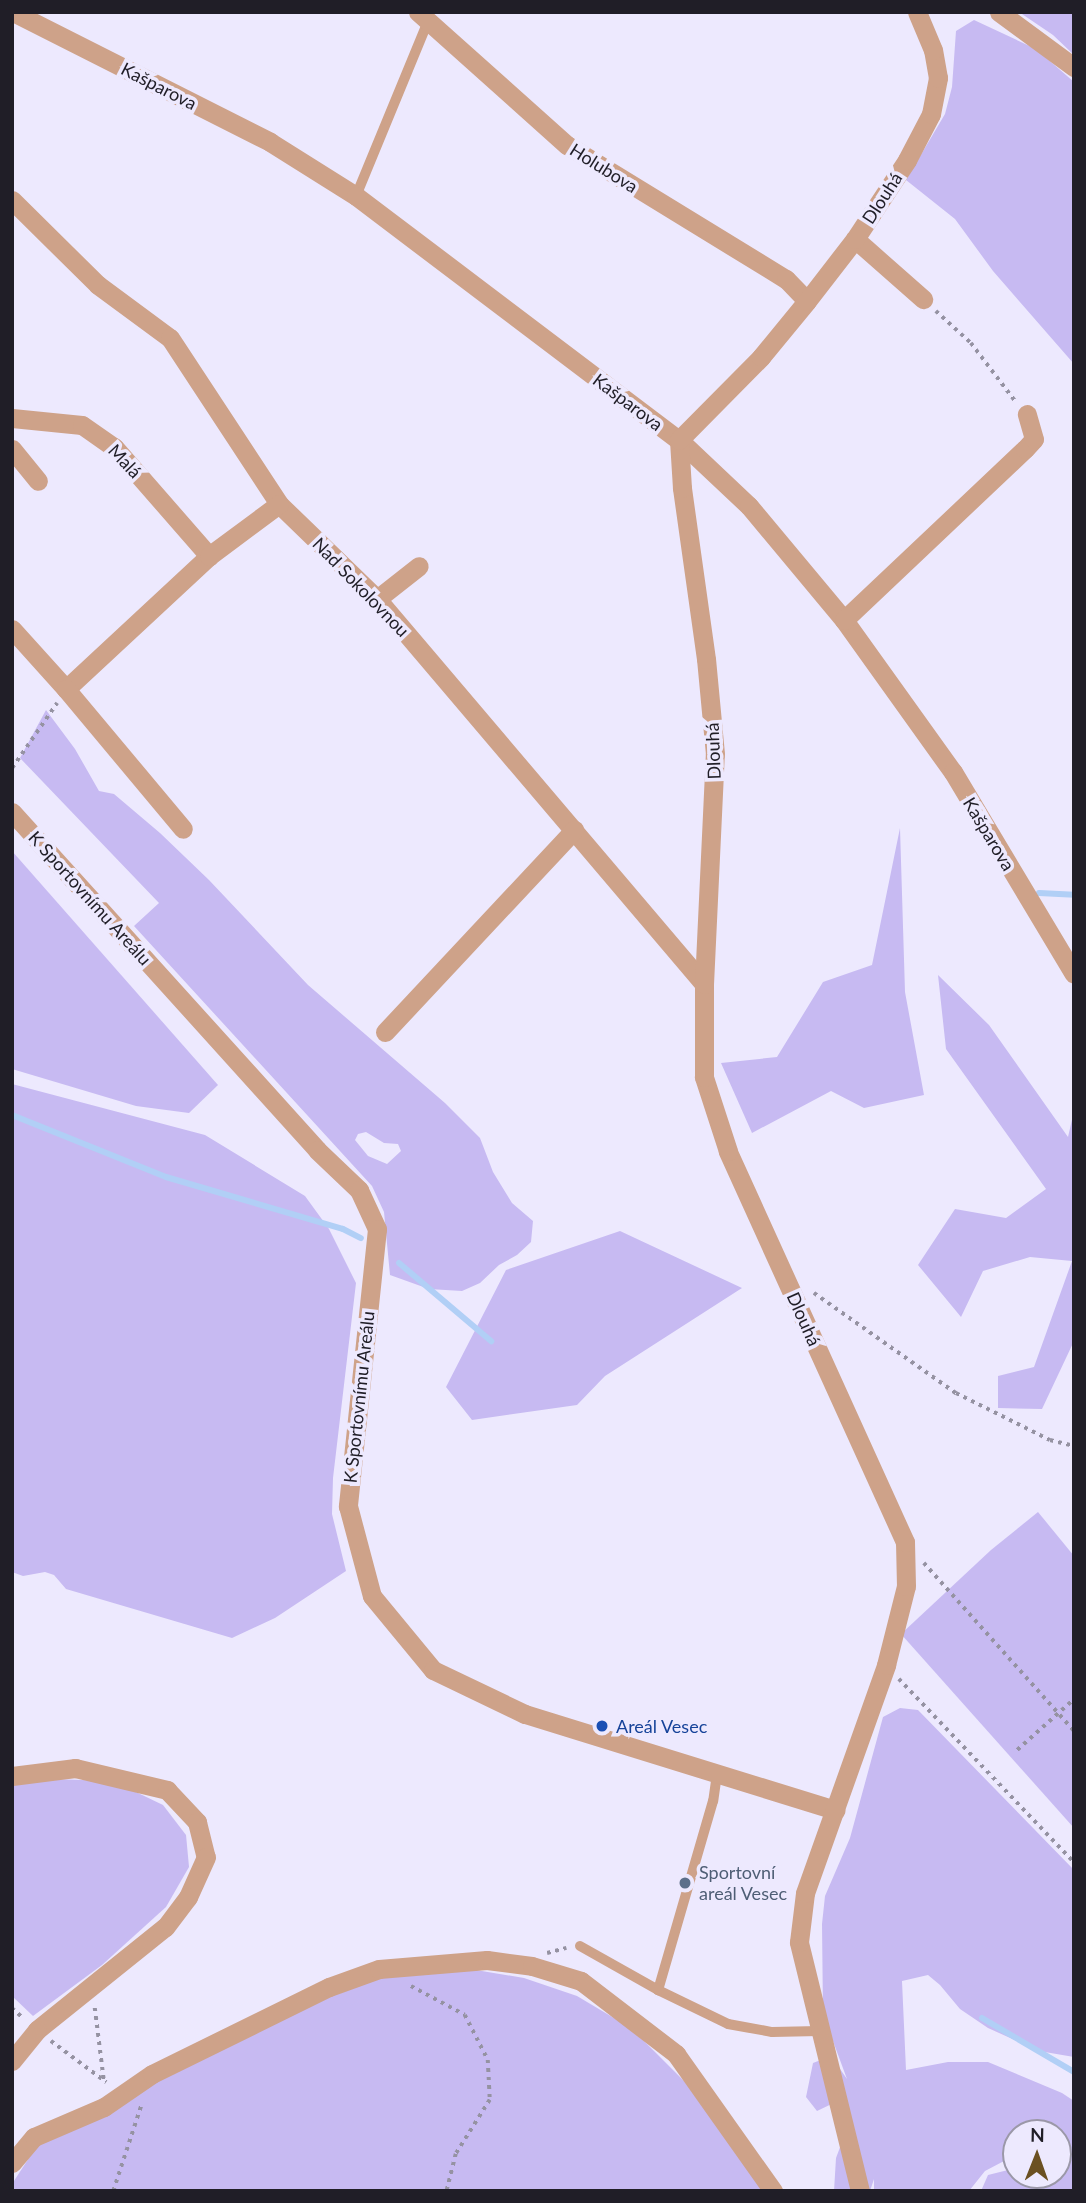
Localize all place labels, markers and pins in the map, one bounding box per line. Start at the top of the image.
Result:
place label: Areál Vesec [616,1715,708,1737]
marker: Areál Vesec [594,1718,610,1734]
place label: Sportovní areál Vesec [699,1862,788,1904]
marker: Sportovní areál Vesec [677,1875,693,1891]

